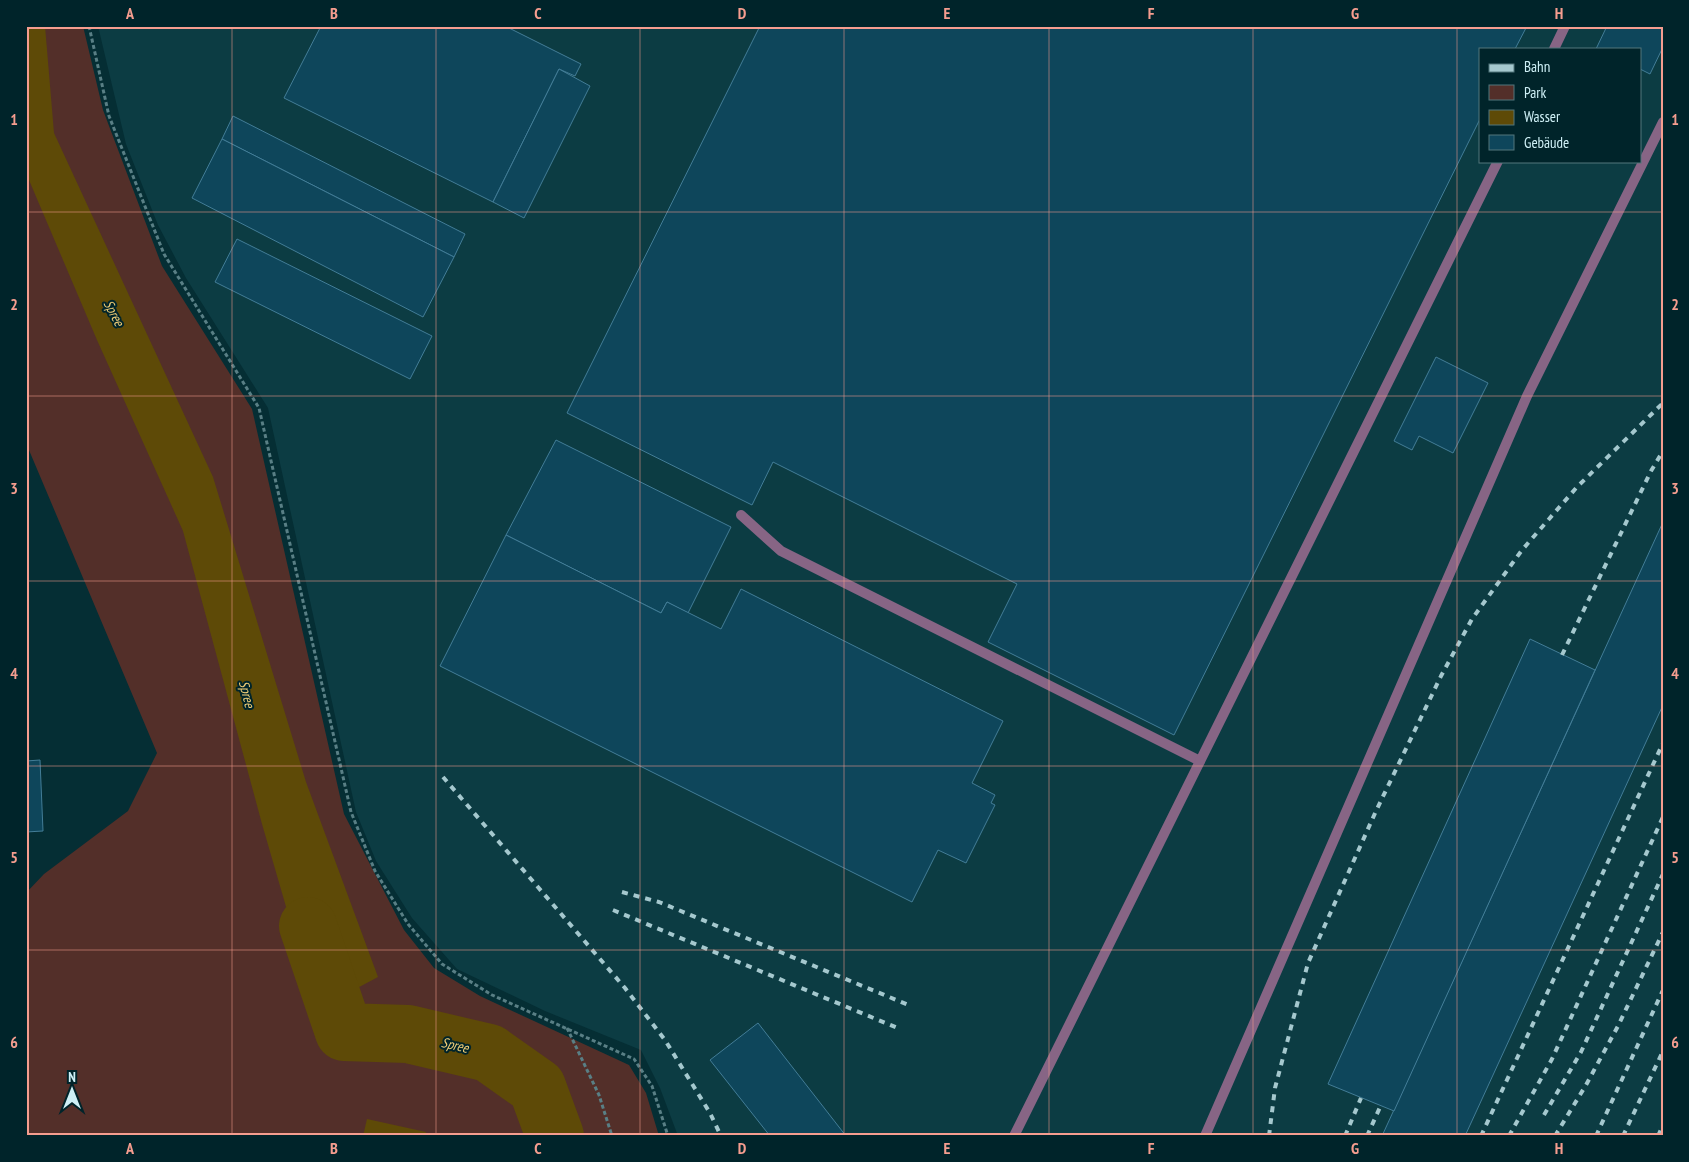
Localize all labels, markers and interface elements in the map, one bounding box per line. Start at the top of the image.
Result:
text: A [125,3,135,23]
text: B [330,3,338,23]
text: C [534,3,542,23]
text: D [738,3,747,23]
text: E [944,3,951,23]
text: F [1148,3,1155,23]
text: G [1351,3,1359,23]
text: H [1555,3,1563,23]
legend [1479,48,1642,162]
text: Bahn [1524,57,1550,76]
text: Park [1524,83,1546,102]
text: Wasser [1524,107,1561,126]
text: 1 [10,109,18,129]
text: 1 [1671,109,1679,129]
text: Gebäude [1524,133,1569,152]
text: 2 [10,294,18,314]
text: 2 [1671,294,1679,314]
water label: Spree [100,297,129,330]
text: 3 [10,478,18,498]
text: 3 [1671,478,1679,498]
text: 4 [10,663,18,683]
text: 4 [1671,663,1679,683]
water label: Spree [235,679,259,711]
text: 5 [10,847,18,867]
text: 5 [1671,847,1679,867]
text: 6 [10,1032,18,1052]
text: 6 [1671,1032,1679,1052]
water label: Spree [440,1033,472,1057]
north arrow [48,1064,98,1114]
text: N [68,1068,76,1086]
text: A [125,1138,135,1158]
text: B [330,1138,338,1158]
text: C [534,1138,542,1158]
text: D [738,1138,747,1158]
text: E [944,1138,951,1158]
text: F [1148,1138,1155,1158]
text: G [1351,1138,1359,1158]
text: H [1555,1138,1563,1158]

